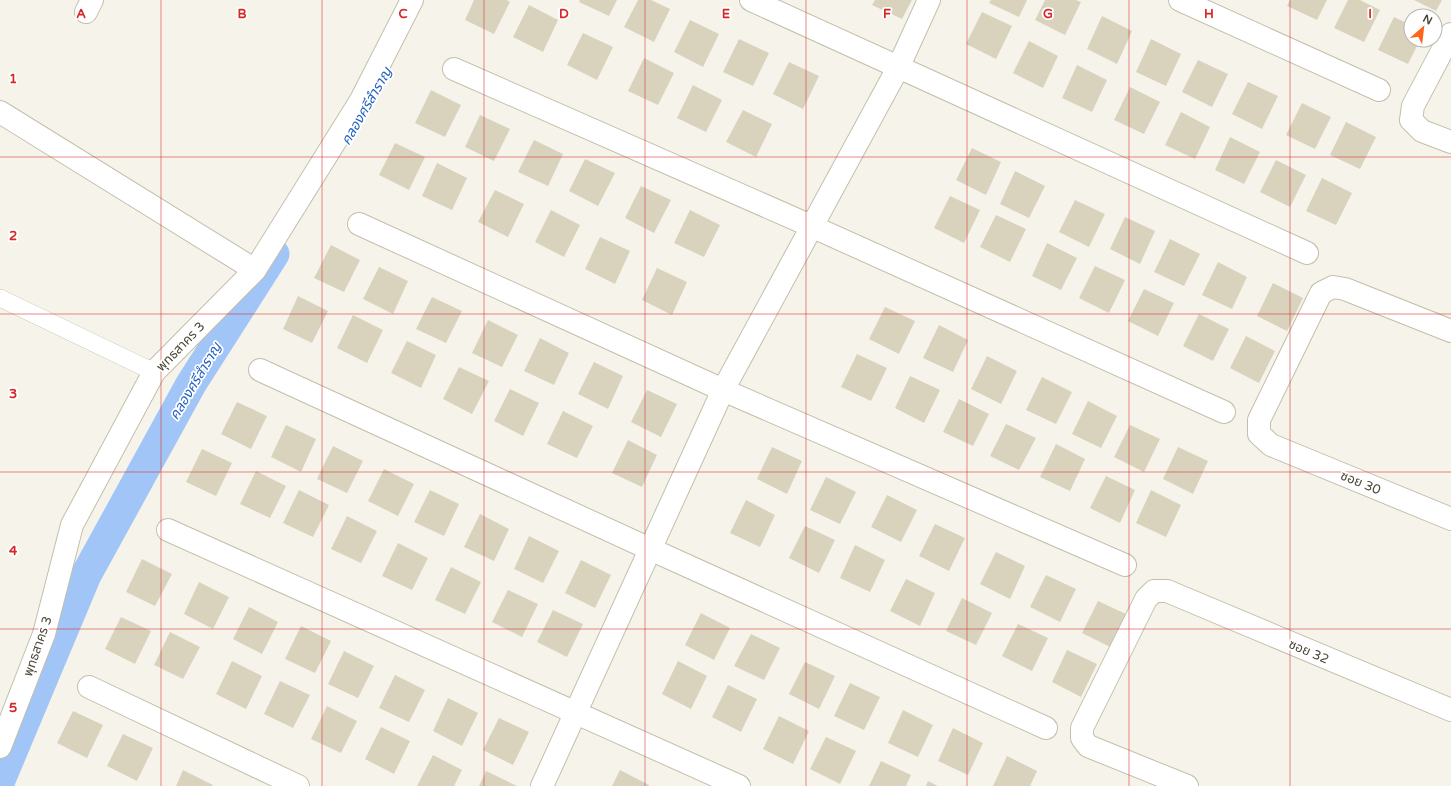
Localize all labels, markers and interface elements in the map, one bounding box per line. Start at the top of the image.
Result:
text: A [76,6,86,22]
text: B [237,6,247,22]
text: C [398,6,408,22]
text: D [559,6,569,22]
text: E [722,6,730,22]
text: F [883,6,891,22]
text: G [1043,6,1053,22]
text: H [1204,6,1214,22]
text: I [1368,6,1372,22]
north arrow [1403,8,1443,48]
text: N [1421,12,1434,27]
water label: คลองศรีสำราญ [337,63,396,148]
text: 1 [9,71,17,87]
text: 2 [9,228,17,244]
street label: พุทธสาคร 3 [153,319,208,375]
water label: คลองศรีสำราญ [166,339,226,423]
text: 3 [9,386,17,402]
street label: ซอย 30 [1338,468,1383,498]
text: 4 [9,543,18,559]
street label: พุทธสาคร 3 [20,614,56,679]
street label: ซอย 32 [1286,636,1331,668]
text: 5 [9,700,17,716]

